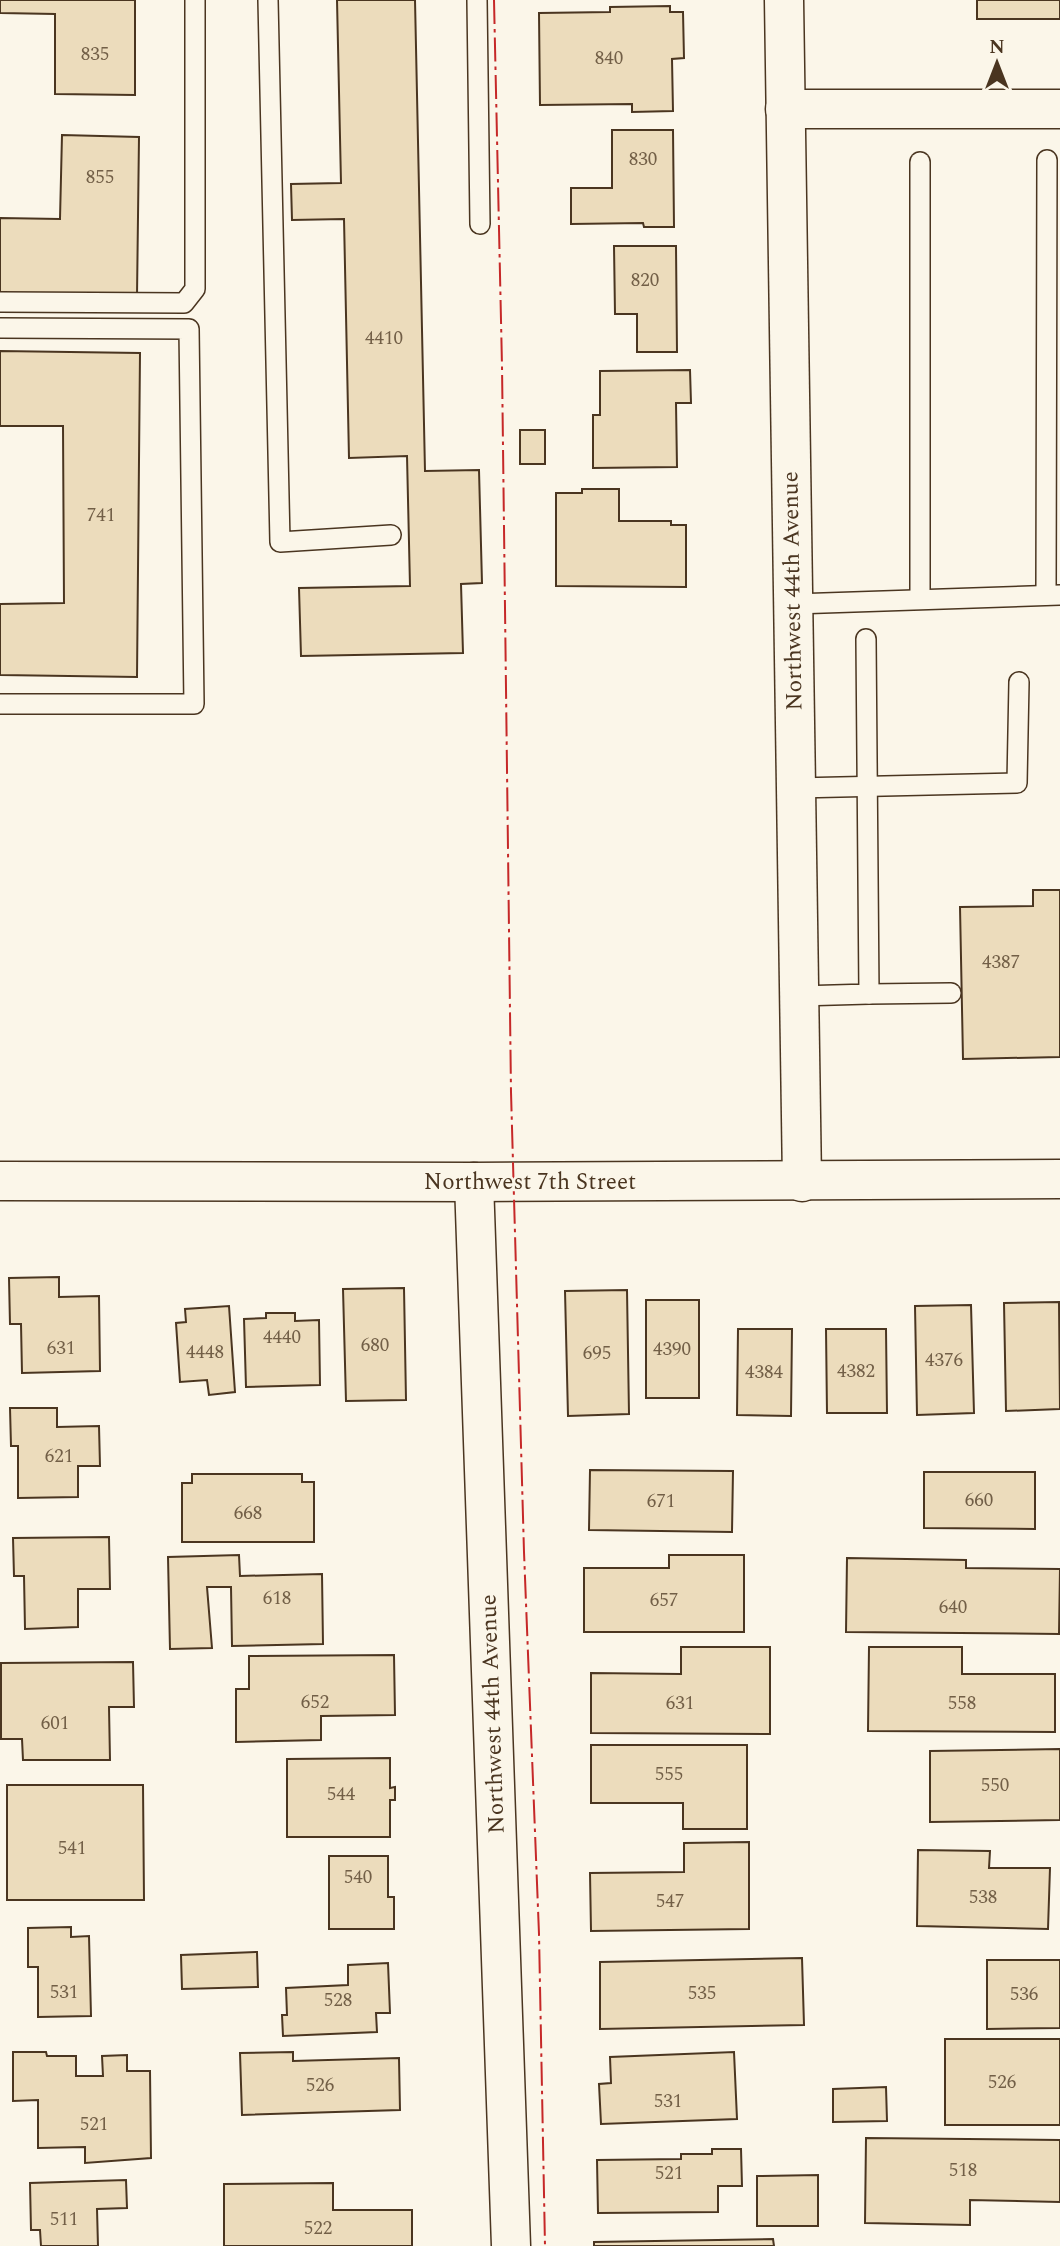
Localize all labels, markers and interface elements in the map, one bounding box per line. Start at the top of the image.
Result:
north arrow [962,28,1032,98]
text: N [989,33,1005,62]
house number: 835 [81,40,109,69]
house number: 840 [595,44,623,73]
house number: 830 [629,145,657,174]
house number: 855 [86,163,114,192]
house number: 820 [631,266,659,295]
house number: 4410 [365,324,403,353]
street label: Northwest 44th Avenue [773,471,813,711]
house number: 741 [87,501,115,530]
house number: 4387 [982,948,1020,977]
street label: Northwest 7th Street [424,1165,636,1200]
house number: 4440 [263,1323,301,1352]
house number: 680 [361,1331,389,1360]
house number: 631 [47,1334,75,1363]
house number: 4390 [653,1335,691,1364]
house number: 4448 [186,1338,224,1367]
house number: 695 [583,1339,611,1368]
house number: 4376 [925,1346,963,1375]
house number: 4382 [837,1357,875,1386]
house number: 4384 [745,1358,783,1387]
house number: 621 [45,1442,73,1471]
house number: 660 [965,1486,993,1515]
house number: 671 [647,1487,675,1516]
house number: 668 [234,1499,262,1528]
house number: 618 [263,1584,291,1613]
house number: 657 [650,1586,678,1615]
house number: 640 [939,1593,967,1622]
street label: Northwest 44th Avenue [471,1594,515,1834]
house number: 652 [301,1688,329,1717]
house number: 631 [666,1689,694,1718]
house number: 558 [948,1689,976,1718]
house number: 601 [41,1709,69,1738]
house number: 555 [655,1760,683,1789]
house number: 550 [981,1771,1009,1800]
house number: 544 [327,1780,356,1809]
house number: 541 [58,1834,86,1863]
house number: 540 [344,1863,372,1892]
house number: 538 [969,1883,997,1912]
house number: 547 [656,1887,684,1916]
house number: 531 [50,1978,78,2007]
house number: 535 [688,1979,716,2008]
house number: 536 [1010,1980,1038,2009]
house number: 528 [324,1986,352,2015]
house number: 526 [988,2068,1016,2097]
house number: 526 [306,2071,334,2100]
house number: 531 [654,2087,682,2116]
house number: 521 [80,2110,108,2139]
house number: 518 [949,2156,977,2185]
house number: 521 [655,2159,683,2188]
house number: 511 [50,2205,78,2234]
house number: 522 [304,2214,332,2243]

